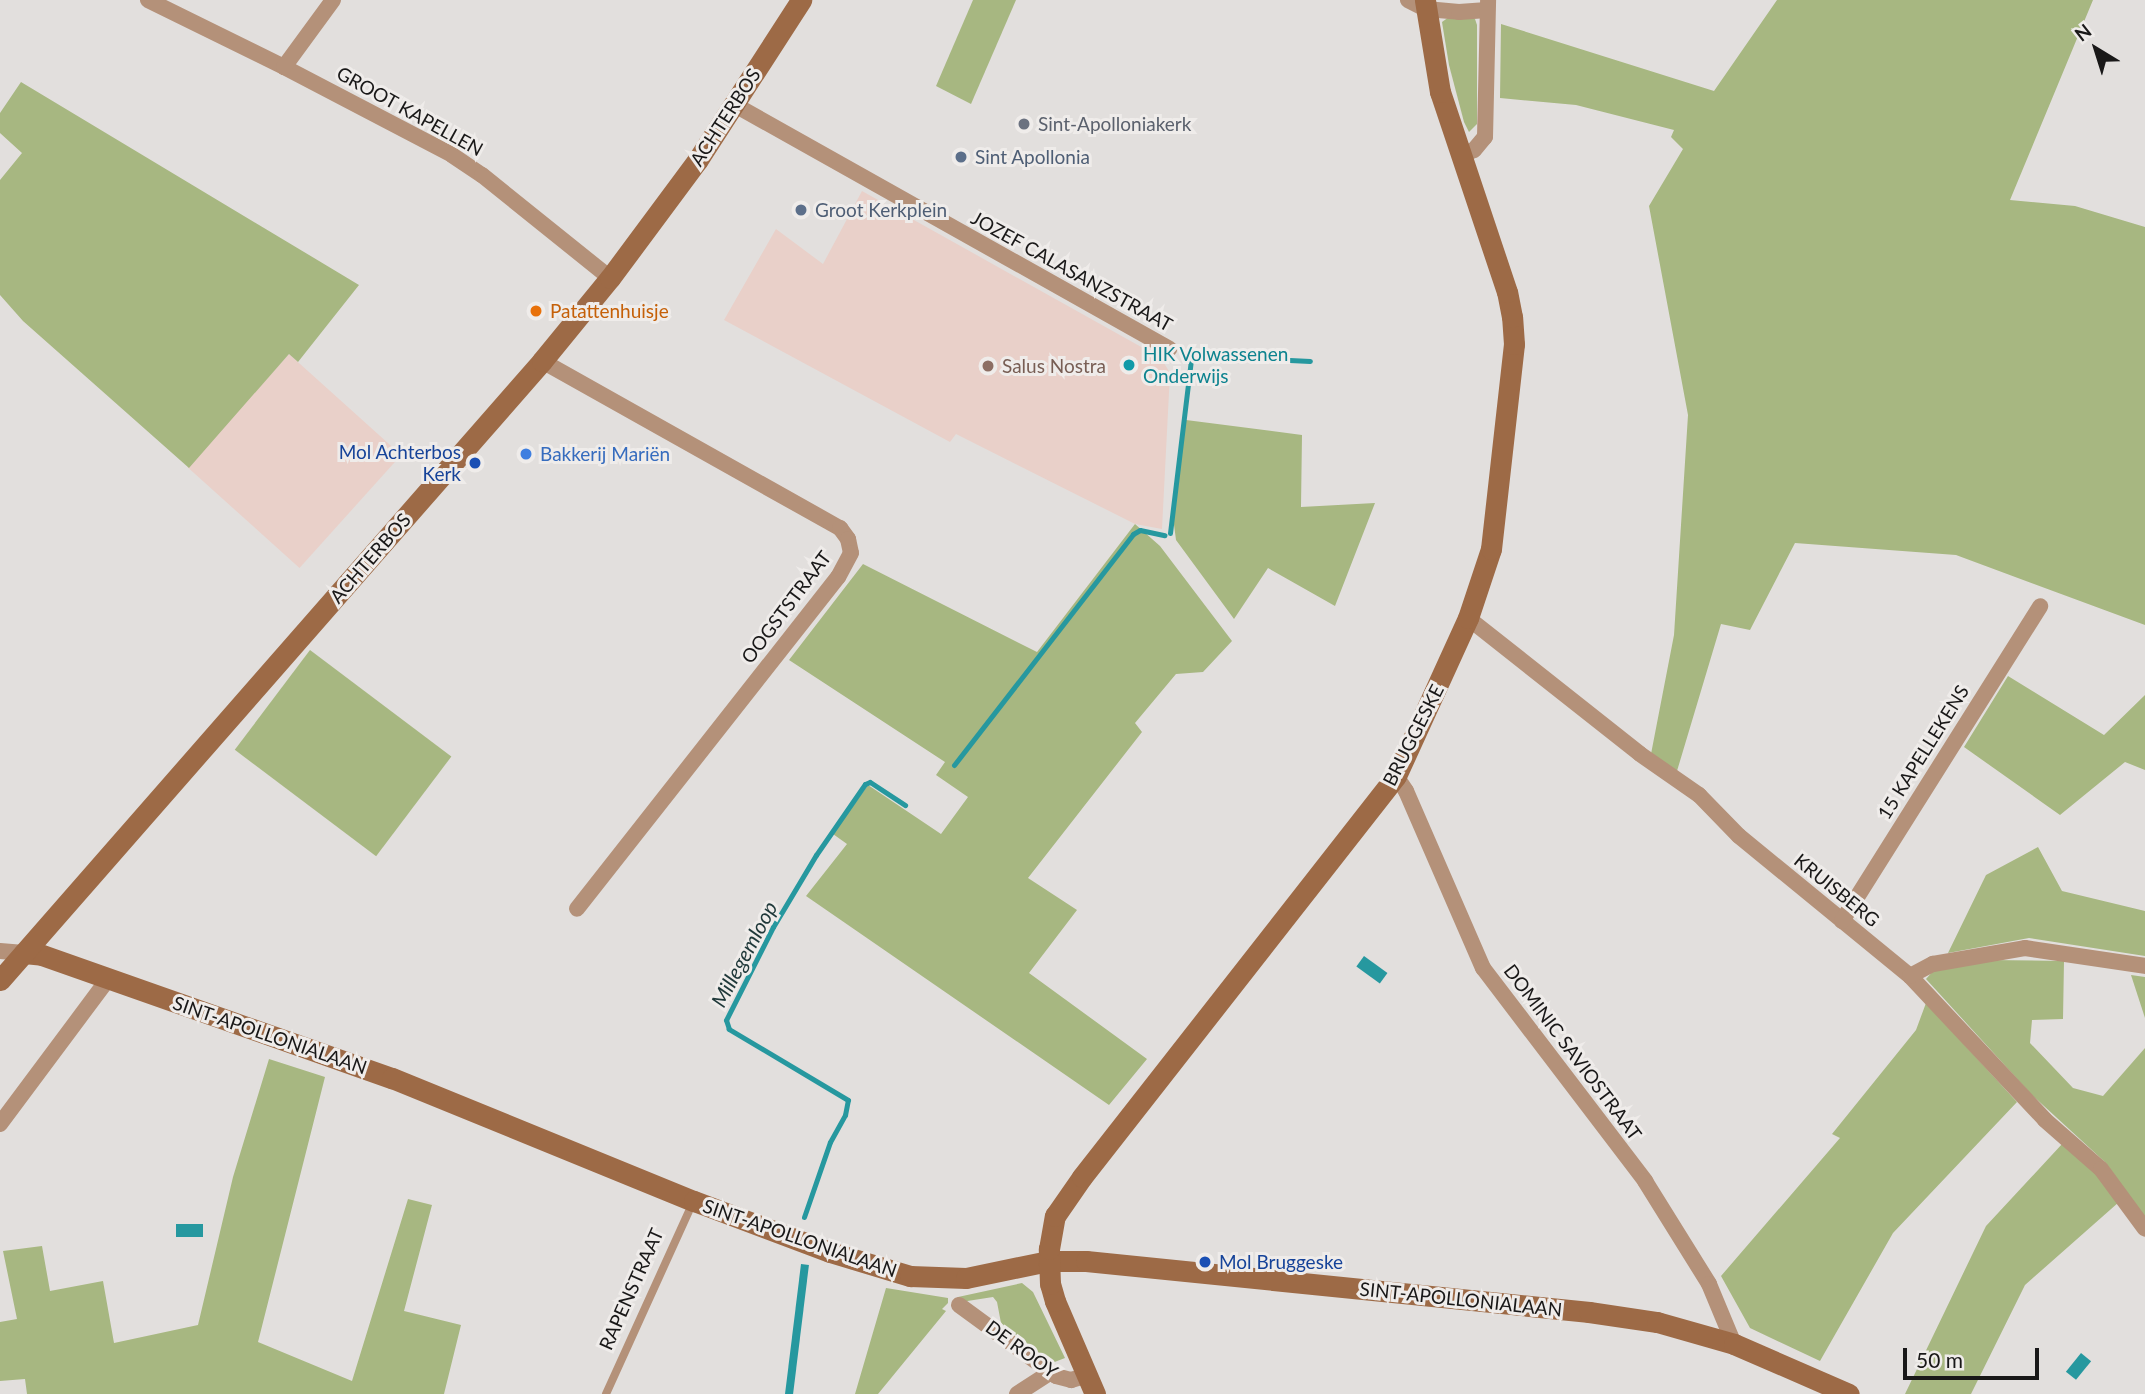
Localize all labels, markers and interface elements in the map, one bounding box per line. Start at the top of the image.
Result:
north arrow [2061,14,2131,84]
text: N [2070,18,2096,46]
street label: GROOT KAPELLEN [333,61,487,161]
street label: ACHTERBOS [685,64,765,170]
place label: Sint-Apolloniakerk [1038,113,1191,135]
marker: Sint-Apolloniakerk [1016,116,1032,132]
place label: Sint Apollonia [975,146,1091,168]
marker: Sint Apollonia [953,149,969,165]
place label: Groot Kerkplein [815,199,947,221]
marker: Groot Kerkplein [793,202,809,218]
street label: JOZEF CALASANZSTRAAT [967,206,1177,336]
place label: Patattenhuisje [550,300,669,322]
marker: Patattenhuisje [528,303,544,319]
place label: HIK Volwassenen Onderwijs [1143,343,1289,387]
place label: Salus Nostra [1002,355,1106,377]
marker: HIK Volwassenen Onderwijs [1121,357,1137,373]
marker: Salus Nostra [980,358,996,374]
place label: Mol Achterbos Kerk [338,441,461,485]
place label: Bakkerij Mariën [540,443,670,465]
marker: Bakkerij Mariën [518,446,534,462]
marker: Mol Achterbos Kerk [467,455,483,471]
street label: ACHTERBOS [325,508,415,608]
street label: OOGSTSTRAAT [736,546,836,668]
street label: BRUGGESKE [1378,681,1448,789]
street label: 15 KAPELLEKENS [1873,681,1973,823]
street label: KRUISBERG [1790,849,1884,931]
water label: Millegemloop [706,897,782,1011]
street label: DOMINIC SAVIOSTRAAT [1499,960,1647,1144]
street label: SINT-APOLLONIALAAN [170,991,370,1079]
street label: SINT-APOLLONIALAAN [700,1194,900,1282]
street label: RAPENSTRAAT [594,1225,668,1353]
place label: Mol Bruggeske [1219,1251,1343,1273]
marker: Mol Bruggeske [1197,1254,1213,1270]
street label: SINT-APOLLONIALAAN [1359,1277,1563,1321]
street label: DE ROOY [981,1315,1063,1383]
scale bar [1907,1334,2044,1378]
text: 50 m [1916,1347,1963,1372]

